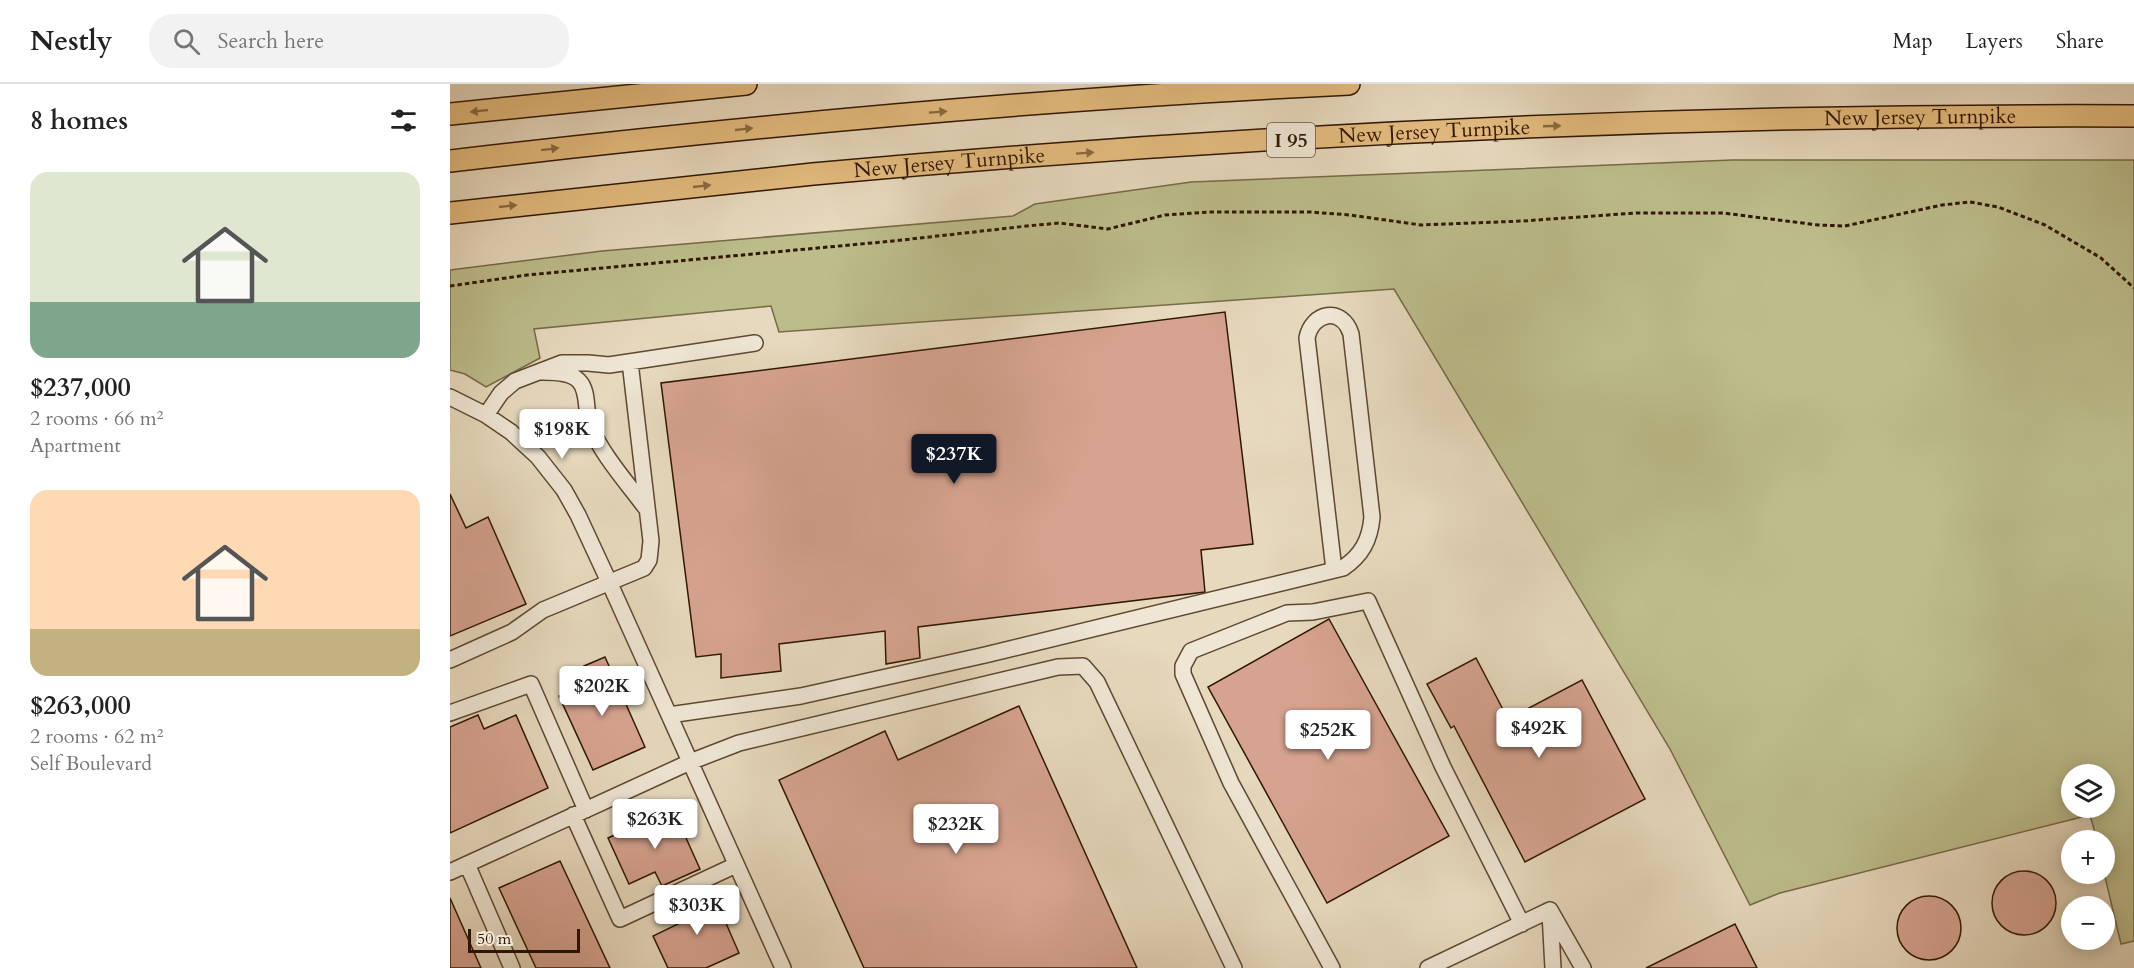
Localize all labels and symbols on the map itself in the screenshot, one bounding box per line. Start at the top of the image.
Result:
street label: New Jersey Turnpike [1824,101,2016,133]
one-way arrow [469,106,488,115]
one-way arrow [929,107,948,117]
street label: New Jersey Turnpike [1338,112,1531,150]
one-way arrow [1542,121,1561,130]
road number: I 95 [1267,123,1315,157]
one-way arrow [734,124,753,133]
street label: New Jersey Turnpike [852,140,1046,185]
one-way arrow [540,144,559,154]
one-way arrow [1075,148,1094,157]
one-way arrow [693,181,712,191]
one-way arrow [499,202,518,211]
pin: $198K [520,409,604,460]
pin: $237K [912,434,996,485]
pin: $202K [560,666,644,717]
pin: $492K [1497,708,1581,759]
pin: $252K [1286,710,1370,761]
pin: $263K [613,799,697,850]
pin: $232K [914,804,998,855]
pin: $303K [655,885,739,936]
scale bar [468,926,580,954]

